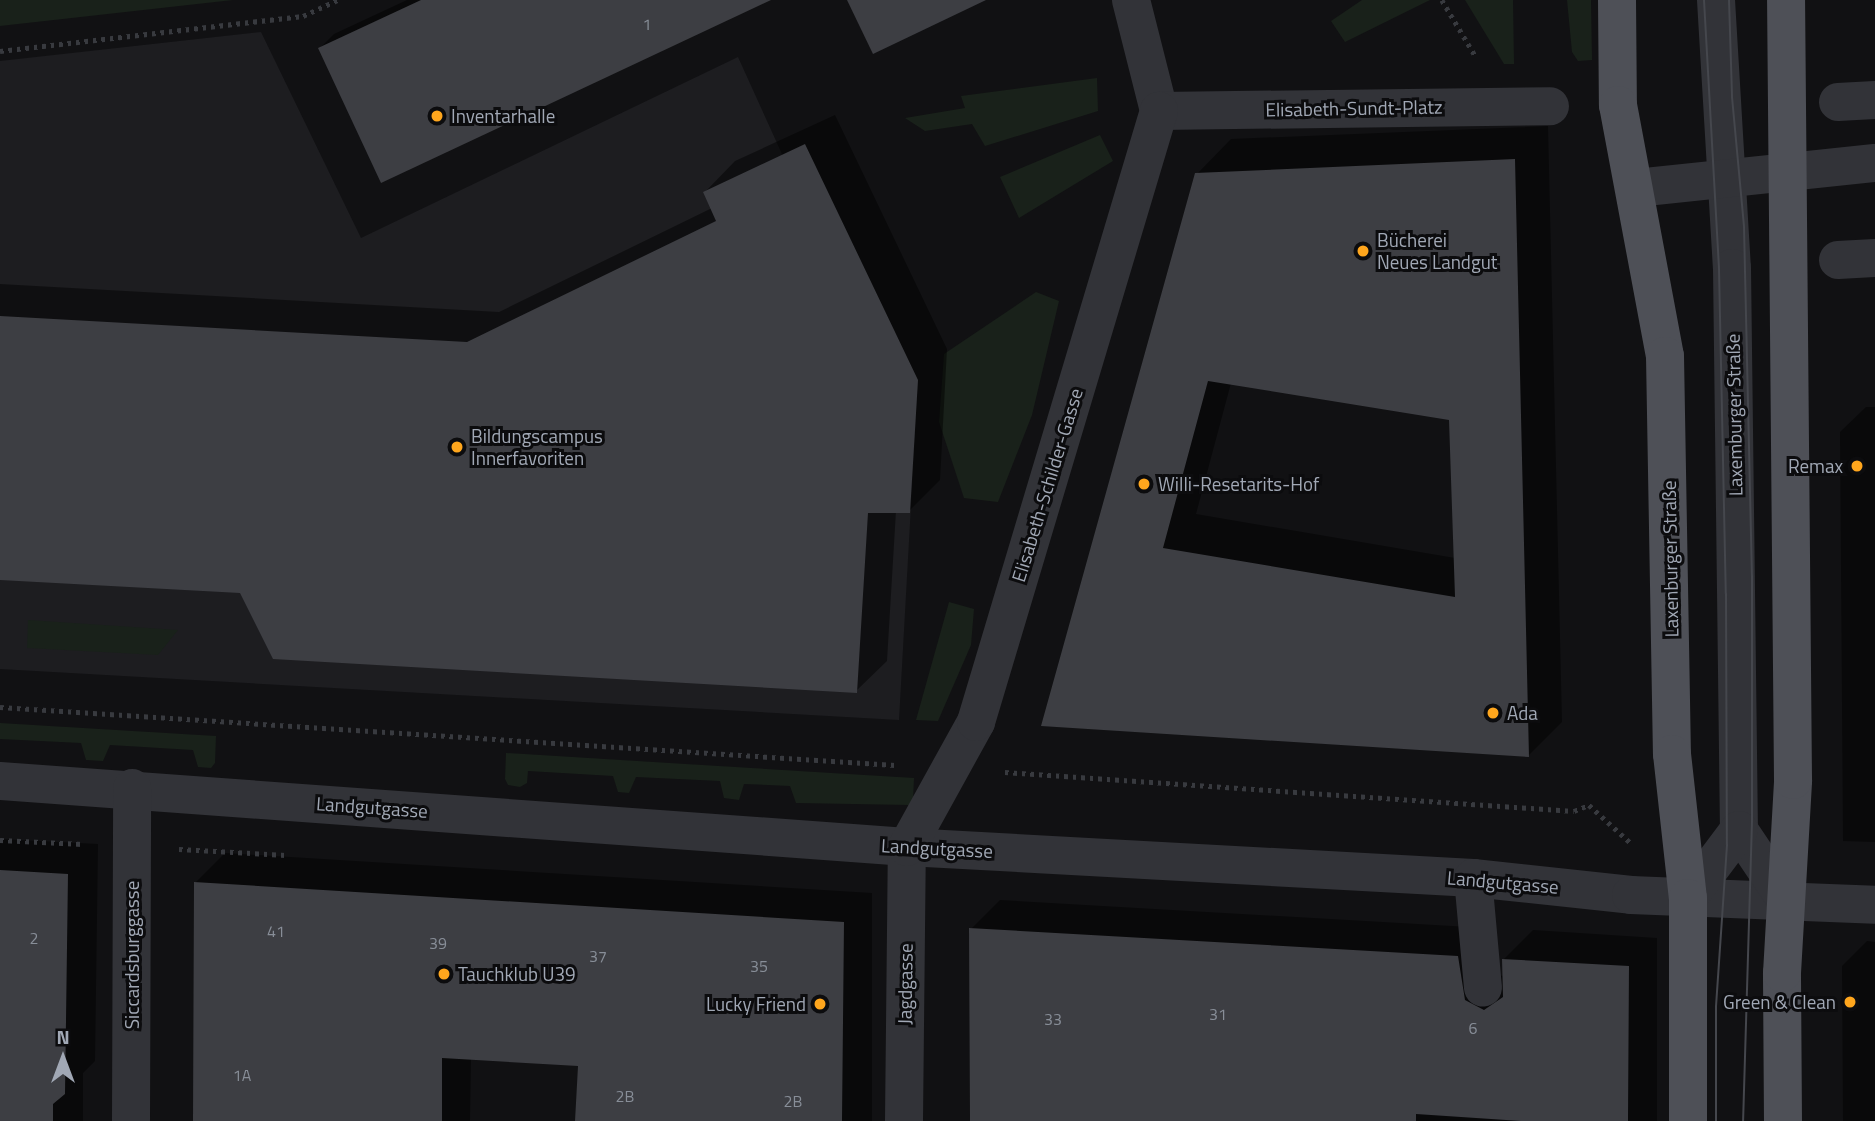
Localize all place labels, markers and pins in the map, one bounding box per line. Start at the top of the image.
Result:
place label: Inventarhalle [451,105,555,127]
marker: Inventarhalle [429,108,445,124]
place label: Bücherei Neues Landgut [1377,229,1497,273]
marker: Bücherei Neues Landgut [1355,243,1371,259]
place label: Bildungscampus Innerfavoriten [471,425,603,469]
marker: Bildungscampus Innerfavoriten [449,439,465,455]
place label: Remax [1788,455,1843,477]
marker: Remax [1849,458,1865,474]
place label: Willi-Resetarits-Hof [1158,473,1319,495]
marker: Willi-Resetarits-Hof [1136,476,1152,492]
place label: Ada [1507,702,1538,724]
marker: Ada [1485,705,1501,721]
place label: Tauchklub U39 [458,963,576,985]
marker: Tauchklub U39 [436,966,452,982]
place label: Green & Clean [1723,991,1836,1013]
place label: Lucky Friend [706,993,806,1015]
marker: Green & Clean [1842,994,1858,1010]
marker: Lucky Friend [812,996,828,1012]

